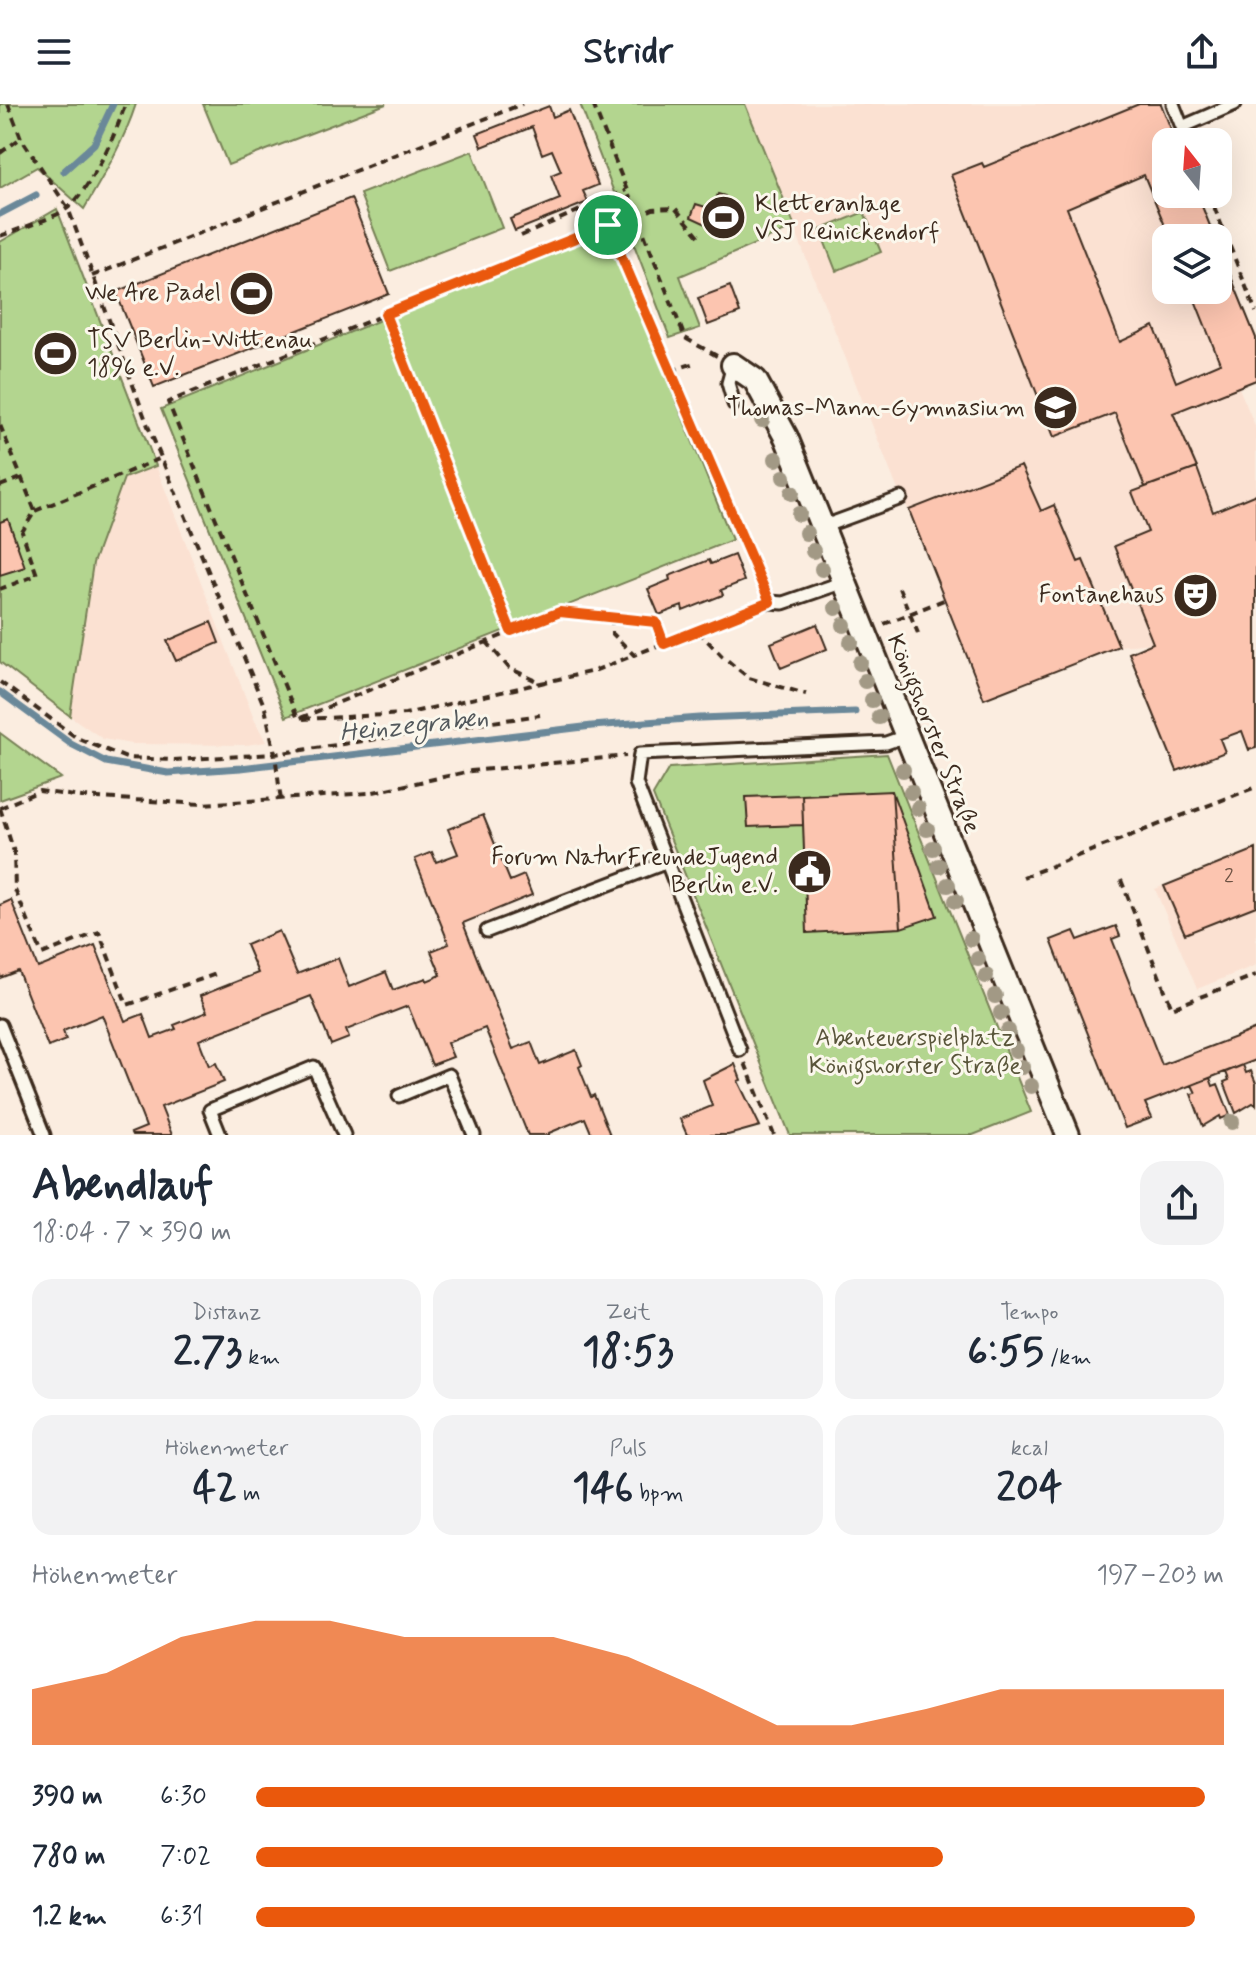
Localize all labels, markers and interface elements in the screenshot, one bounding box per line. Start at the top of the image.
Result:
text: Stridr [583,29,673,76]
icon: menu [32,30,76,74]
icon: share [1180,30,1224,74]
north arrow [1152,128,1232,208]
map controls [1152,128,1232,304]
place label: Kletteranlage VSJ Reinickendorf [755,189,939,248]
pin [574,191,642,259]
sports icon: Kletteranlage VSJ Reinickendorf [700,194,748,242]
icon: arrive [586,203,630,247]
button: layers [1152,224,1232,304]
sports icon: We Are Padel [228,269,276,317]
place label: We Are Padel [85,278,221,309]
place label: TSV Berlin-Wittenau 1896 e.V. [87,325,312,384]
sports icon: TSV Berlin-Wittenau 1896 e.V. [32,330,80,378]
school or university icon: Thomas-Mann-Gymnasium [1032,384,1080,432]
place label: Thomas-Mann-Gymnasium [727,393,1025,424]
theatre icon: Fontanehaus [1171,571,1219,619]
place label: Fontanehaus [1039,580,1164,611]
street label: Königshorster Straße [876,630,987,840]
water label: Heinzegraben [338,701,490,753]
place label: Forum NaturFreundeJugend Berlin e.V. [491,842,778,901]
public building icon: Forum NaturFreundeJugend Berlin e.V. [785,847,833,895]
house number: 2 [1224,863,1234,890]
park label: Abenteuerspielplatz Königshorster Straße [809,1023,1021,1085]
text: Abendlauf [32,1157,213,1215]
button: share [1140,1161,1224,1245]
text: 18:04 · 7 × 390 m [32,1216,231,1250]
text: Distanz [192,1299,261,1327]
text: Zeit [606,1299,650,1327]
text: Tempo [1000,1299,1058,1327]
text: 2.73 [173,1327,242,1379]
text: 18:53 [582,1327,674,1379]
text: 6:55 [967,1327,1044,1379]
text: km [242,1344,280,1372]
text: /km [1044,1344,1091,1372]
text: Höhenmeter [165,1435,288,1463]
text: Puls [609,1435,647,1463]
text: kcal [1011,1435,1048,1463]
text: 42 [193,1463,237,1515]
text: 146 [572,1463,633,1515]
text: 204 [996,1463,1062,1515]
text: m [237,1480,261,1508]
text: bpm [633,1480,684,1508]
text: Höhenmeter [32,1559,178,1593]
text: 197–203 m [1096,1559,1224,1593]
text: 390 m [32,1780,103,1814]
text: 6:30 [160,1780,207,1814]
text: 780 m [32,1840,105,1874]
text: 7:02 [160,1840,211,1874]
text: 1.2 km [32,1900,107,1934]
text: 6:31 [160,1900,203,1934]

